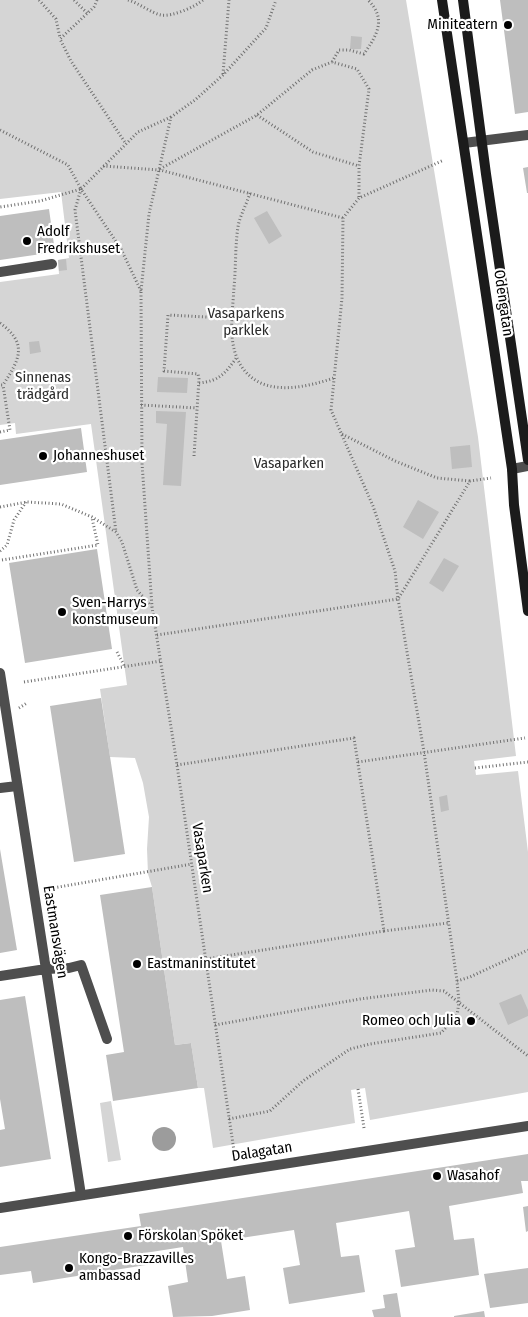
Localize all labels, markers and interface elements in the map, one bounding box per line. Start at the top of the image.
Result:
place label: Miniteatern [427,16,498,34]
marker: Miniteatern [502,19,514,31]
place label: Adolf Fredrikshuset [37,223,120,258]
marker: Adolf Fredrikshuset [21,235,33,247]
street label: Odengatan [489,269,517,337]
park label: Vasaparkens parklek [208,305,284,340]
park label: Sinnenas trädgård [15,369,71,404]
place label: Johanneshuset [53,447,144,465]
marker: Johanneshuset [37,450,49,462]
park label: Vasaparken [254,455,324,473]
place label: Sven-Harrys konstmuseum [72,594,159,629]
marker: Sven-Harrys konstmuseum [56,606,68,618]
street label: Vasaparken [188,822,216,894]
street label: Eastmansvägen [39,884,71,980]
place label: Eastmaninstitutet [147,955,256,973]
marker: Eastmaninstitutet [131,958,143,970]
place label: Romeo och Julia [362,1012,461,1030]
marker: Romeo och Julia [465,1015,477,1027]
street label: Dalagatan [230,1138,294,1166]
place label: Wasahof [447,1167,499,1185]
marker: Wasahof [431,1170,443,1182]
place label: Förskolan Spöket [138,1227,243,1245]
marker: Förskolan Spöket [122,1230,134,1242]
place label: Kongo-Brazzavilles ambassad [79,1250,194,1285]
marker: Kongo-Brazzavilles ambassad [63,1262,75,1274]

